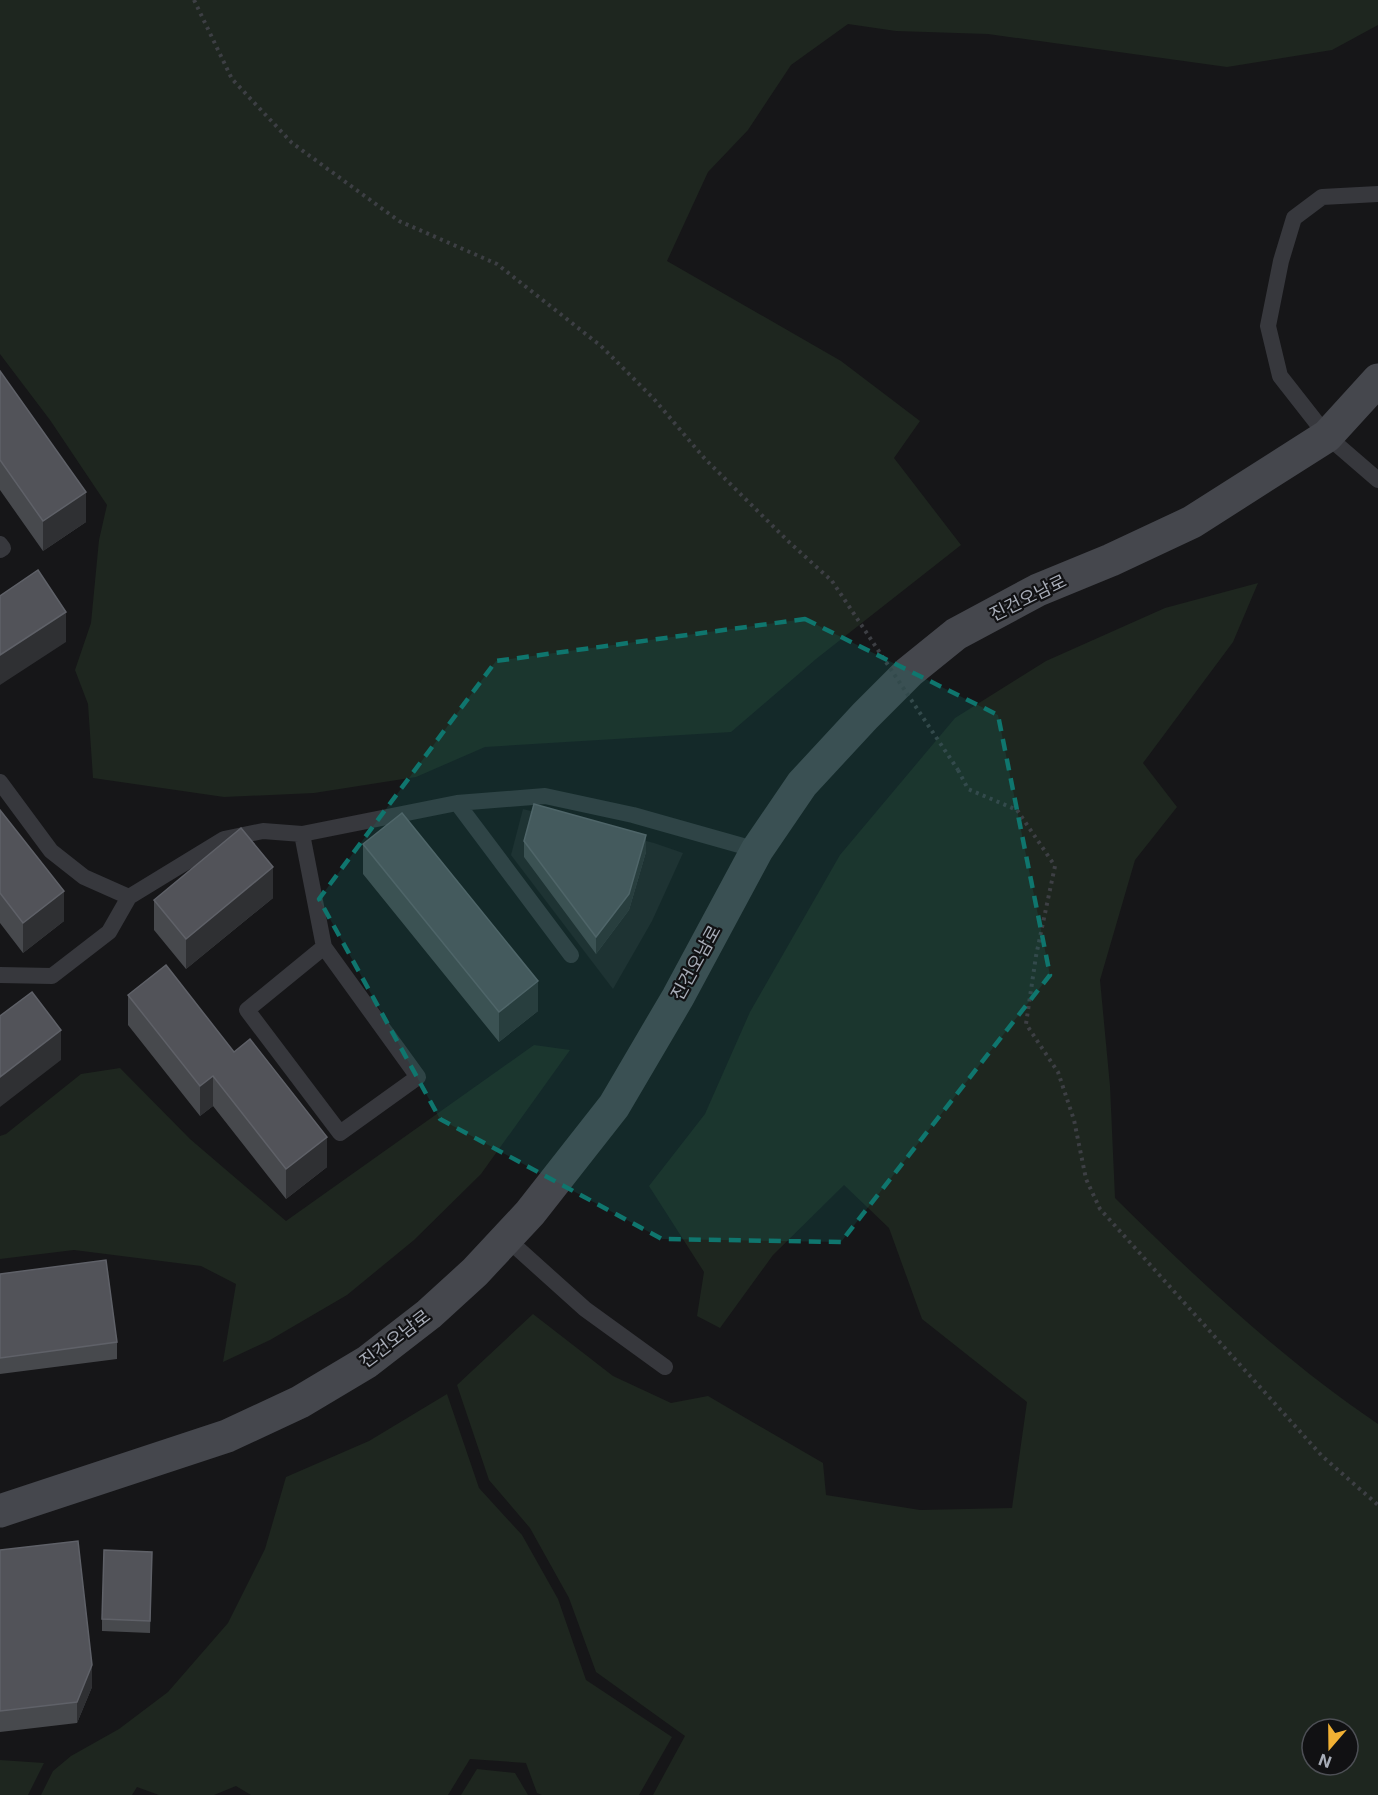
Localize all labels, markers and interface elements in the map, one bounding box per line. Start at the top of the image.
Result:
street label: 진건오남로 [986,570,1070,625]
street label: 진건오남로 [666,921,725,1004]
street label: 진건오남로 [355,1305,434,1372]
north arrow [1300,1717,1360,1777]
text: N [1316,1750,1334,1773]

